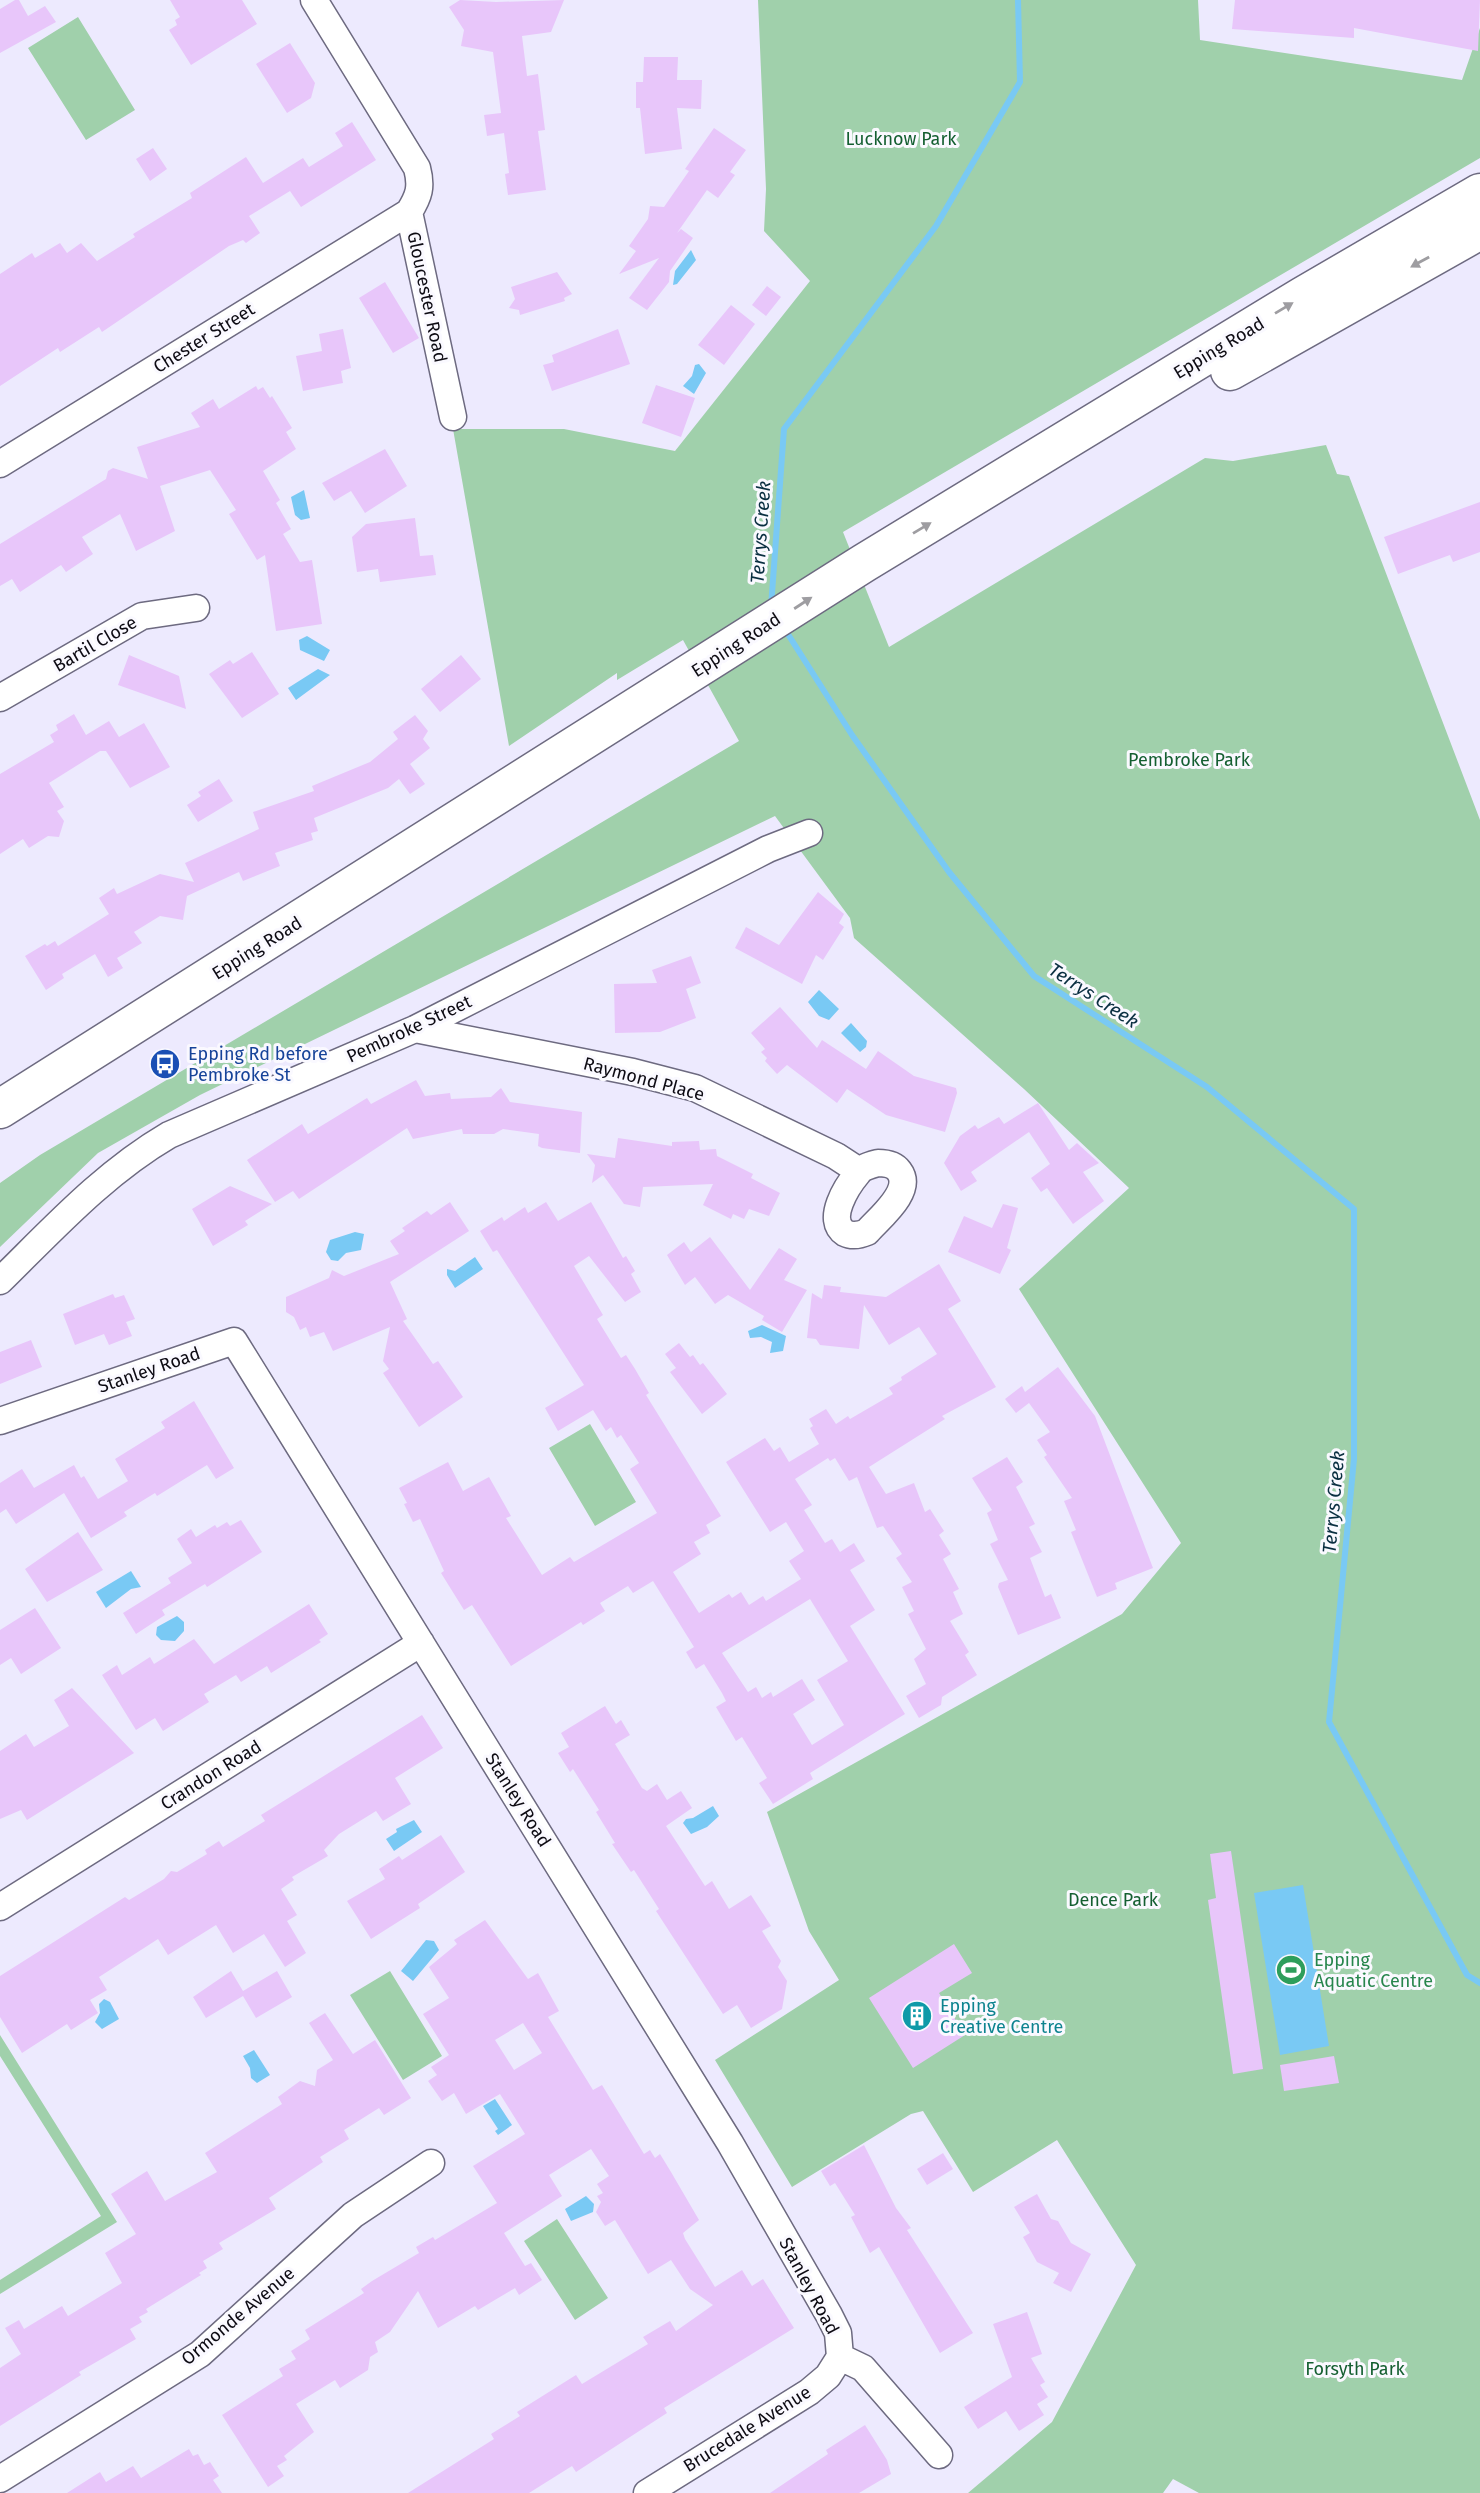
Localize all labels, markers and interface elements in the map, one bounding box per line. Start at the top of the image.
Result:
park label: Lucknow Park [845,128,957,150]
street label: Gloucester Road [402,230,452,364]
one-way arrow [1410,257,1430,268]
street label: Chester Street [149,298,259,378]
one-way arrow [1274,302,1293,314]
street label: Epping Road [1170,312,1268,384]
water label: Terrys Creek [745,480,776,584]
one-way arrow [913,522,932,535]
one-way arrow [793,596,812,609]
street label: Epping Road [687,608,785,682]
street label: Bartil Close [49,611,141,677]
park label: Pembroke Park [1128,749,1251,771]
street label: Epping Road [208,912,306,984]
water label: Terrys Creek [1044,958,1143,1033]
street label: Pembroke Street [343,990,475,1068]
place label: Epping Rd before Pembroke St [188,1043,328,1086]
bus stop icon: Epping Rd before Pembroke St [148,1047,182,1081]
street label: Raymond Place [581,1052,707,1106]
street label: Stanley Road [95,1342,203,1398]
water label: Terrys Creek [1318,1450,1349,1554]
street label: Crandon Road [157,1735,265,1815]
street label: Stanley Road [480,1749,556,1851]
park label: Dence Park [1068,1889,1159,1911]
place label: Epping Aquatic Centre [1314,1949,1433,1992]
sports icon: Epping Aquatic Centre [1274,1953,1308,1987]
place label: Epping Creative Centre [940,1995,1063,2038]
building icon: Epping Creative Centre [900,1999,934,2033]
street label: Stanley Road [774,2234,844,2338]
street label: Ormonde Avenue [177,2262,299,2370]
park label: Forsyth Park [1305,2358,1406,2380]
street label: Brucedale Avenue [679,2381,815,2477]

